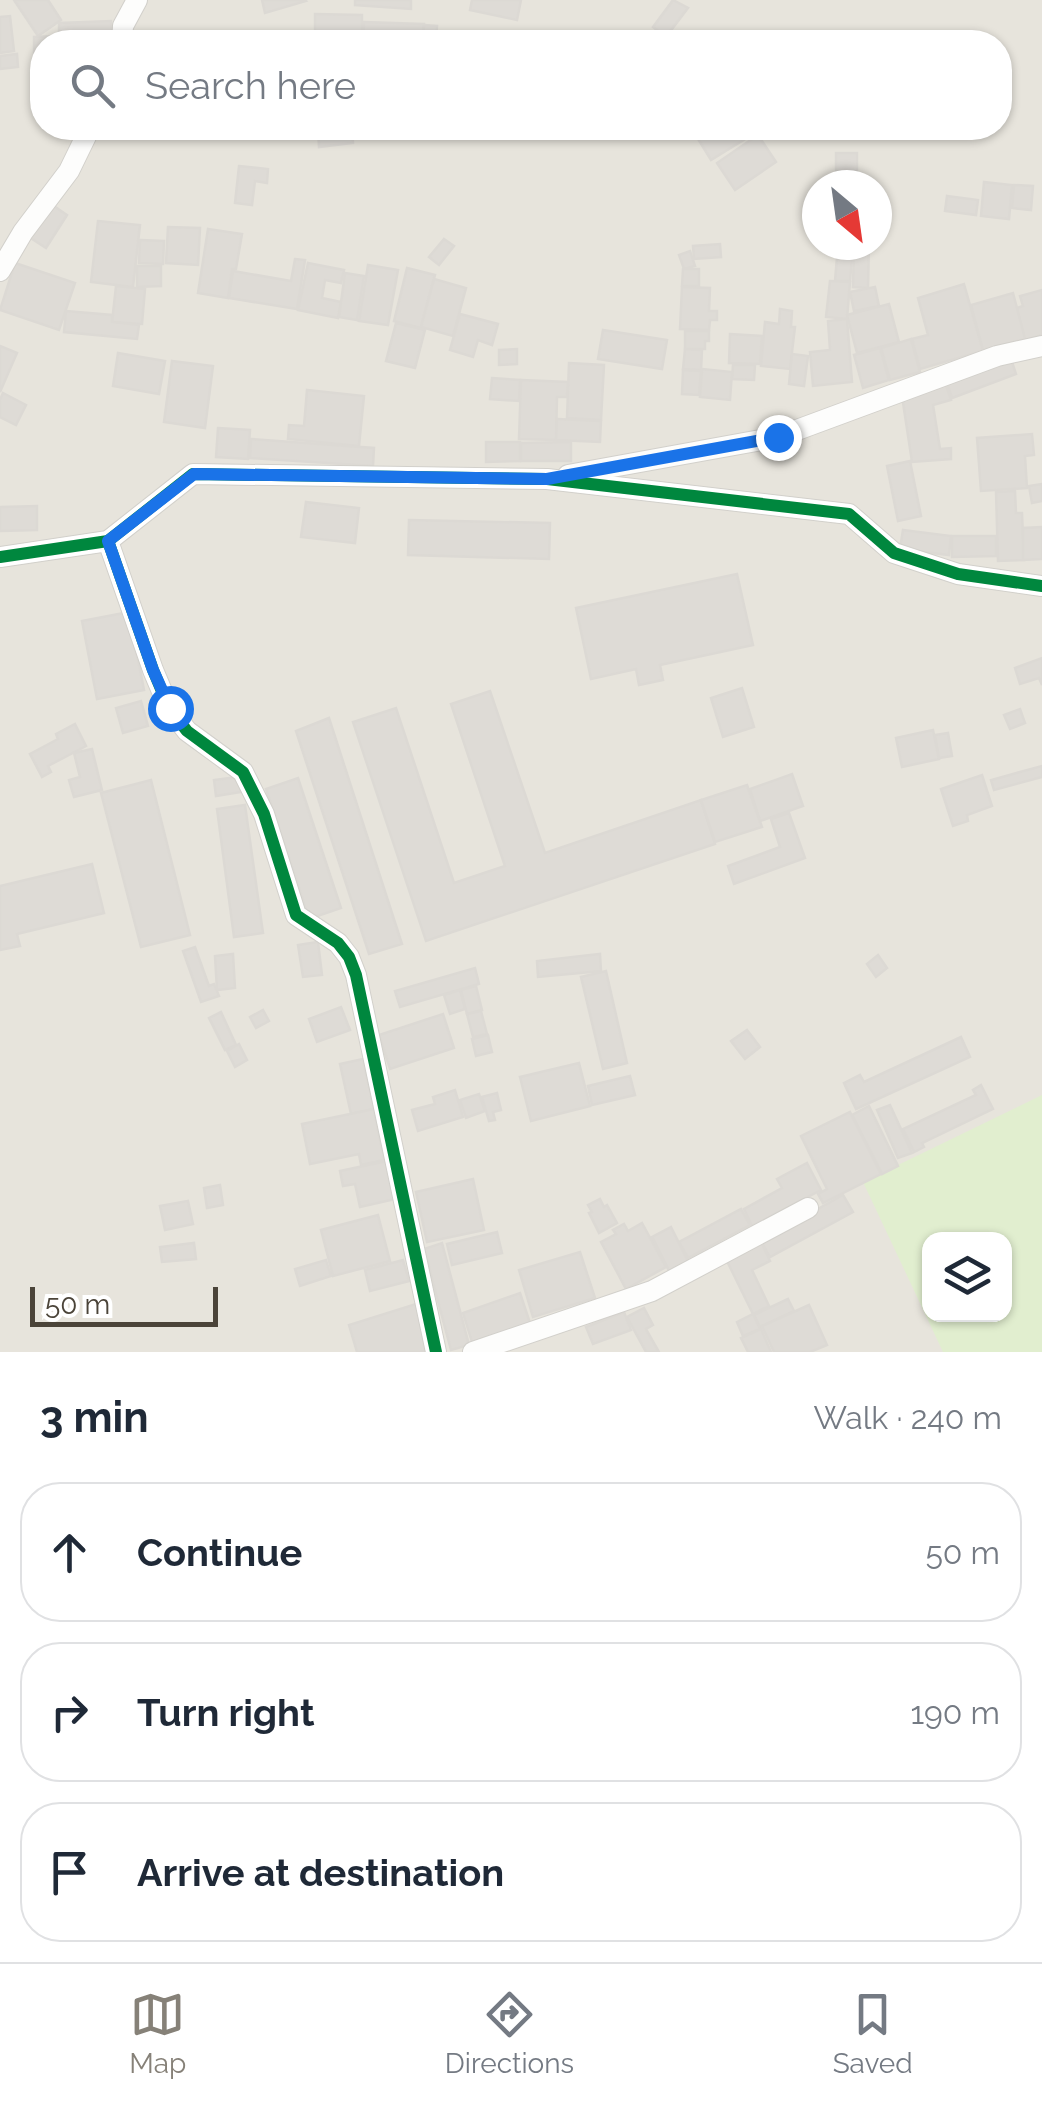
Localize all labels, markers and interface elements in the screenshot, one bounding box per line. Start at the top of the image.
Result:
search box [30,30,1012,140]
icon: search [65,58,120,113]
text: Search here [145,63,356,108]
north arrow [802,170,892,260]
route end [756,415,802,461]
route start [148,686,194,732]
map controls [922,1232,1012,1322]
button: layers [922,1232,1012,1322]
scale bar [30,1282,218,1326]
text: 50 m [45,1288,110,1321]
text: 3 min [40,1393,149,1442]
text: Walk · 240 m [813,1399,1002,1436]
icon: ahead [42,1525,97,1580]
text: Continue [137,1530,302,1575]
text: 50 m [925,1534,1000,1571]
icon: right [42,1685,97,1740]
text: Turn right [137,1690,314,1735]
text: 190 m [910,1694,1000,1731]
icon: arrive [42,1845,97,1900]
text: Arrive at destination [137,1850,504,1895]
tab: Map [129,1987,186,2080]
tab: Directions [445,1987,574,2080]
tab: Saved [833,1987,913,2080]

